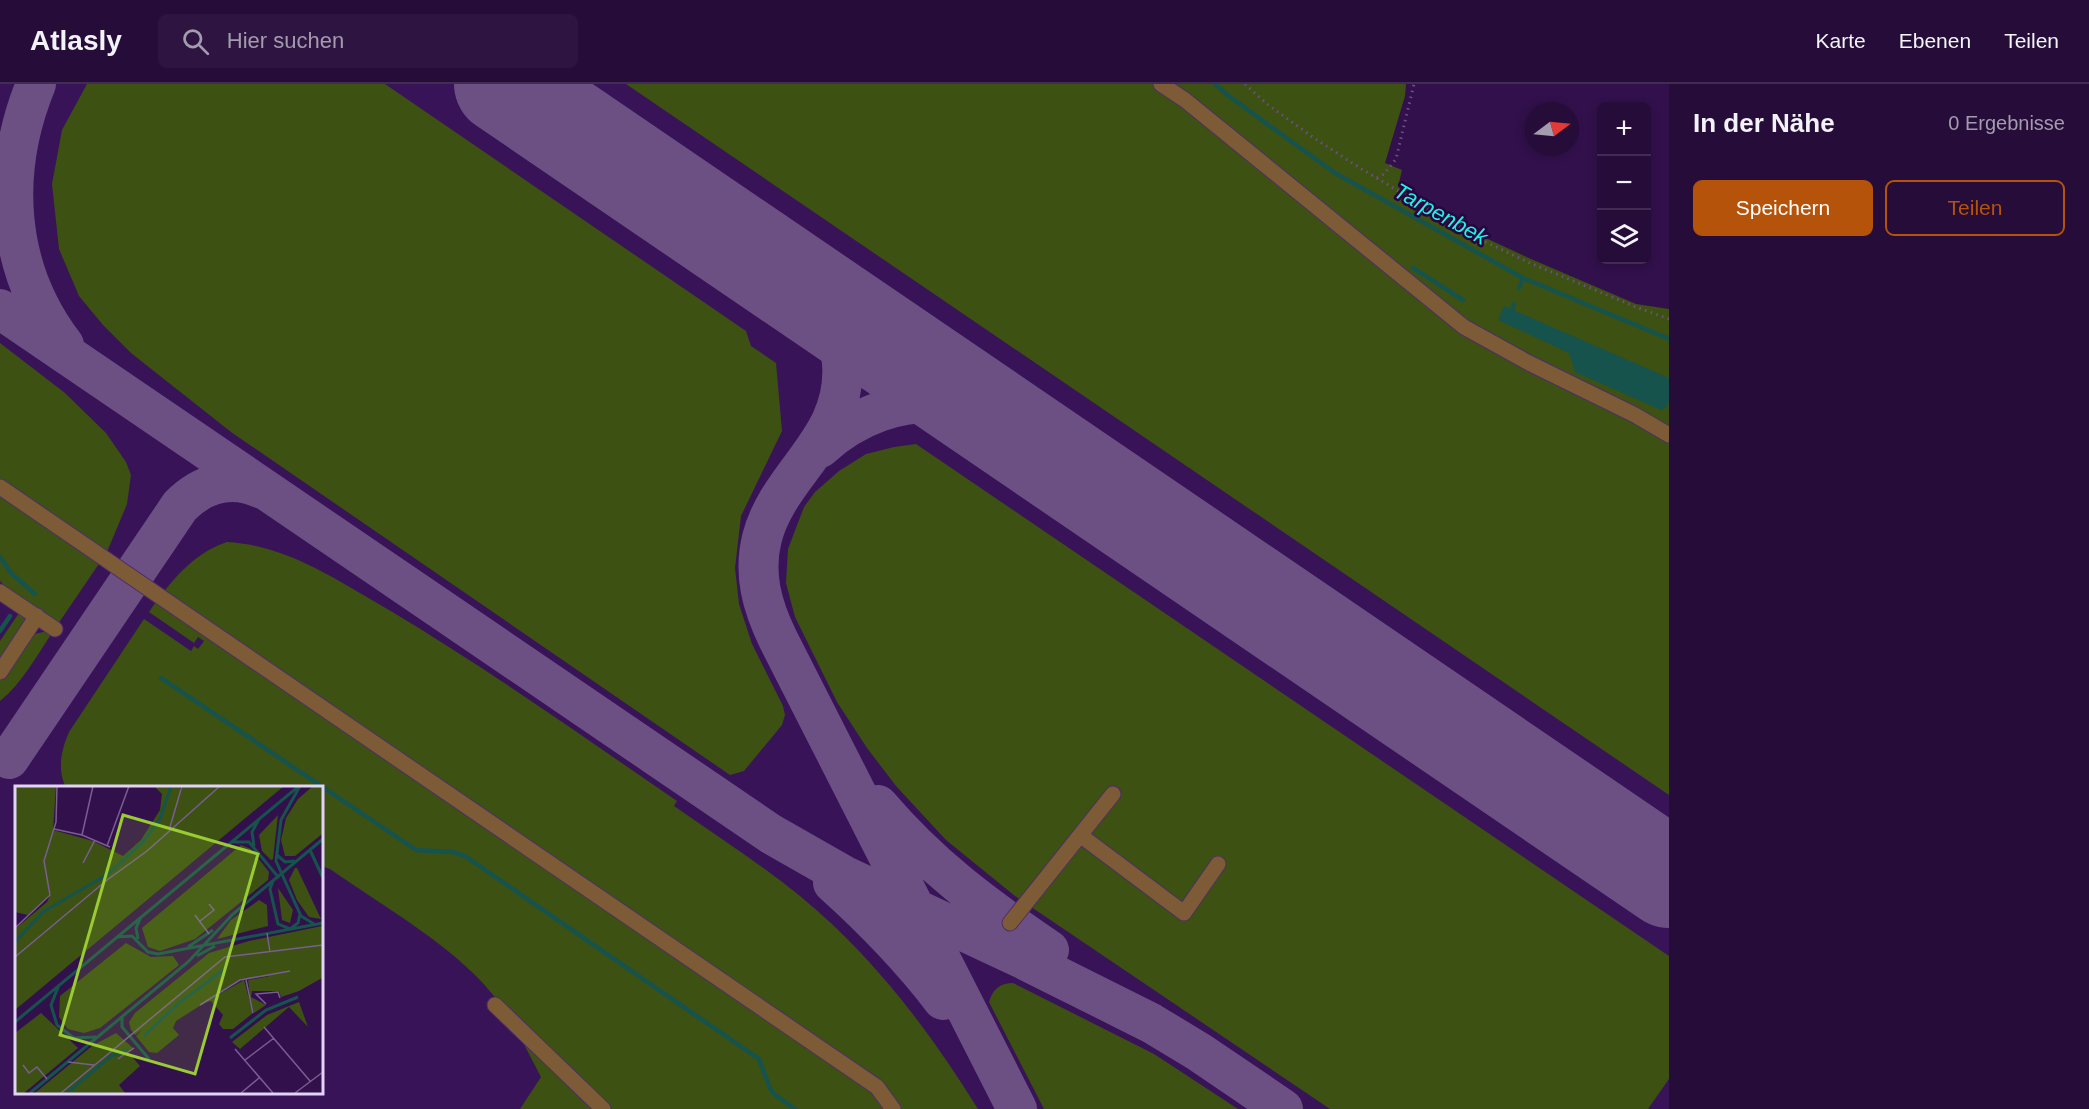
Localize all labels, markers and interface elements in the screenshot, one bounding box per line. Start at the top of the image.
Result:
search box [158,14,578,68]
text: Atlasly [30,25,122,56]
icon: search [179,25,212,58]
text: Hier suchen [227,28,344,53]
text: Karte [1816,29,1866,52]
text: Ebenen [1899,29,1971,52]
text: Teilen [2004,29,2059,52]
north arrow [1525,102,1579,156]
map controls [1597,102,1651,264]
button: + [1597,102,1651,156]
text: In der Nähe [1693,108,1835,138]
text: 0 Ergebnisse [1948,112,2065,134]
button: − [1597,156,1651,210]
water label: Tarpenbek [1390,178,1493,250]
button: Speichern [1693,180,1873,236]
button: Teilen [1885,180,2065,236]
button: layers [1597,210,1651,264]
inset map [15,786,322,1094]

